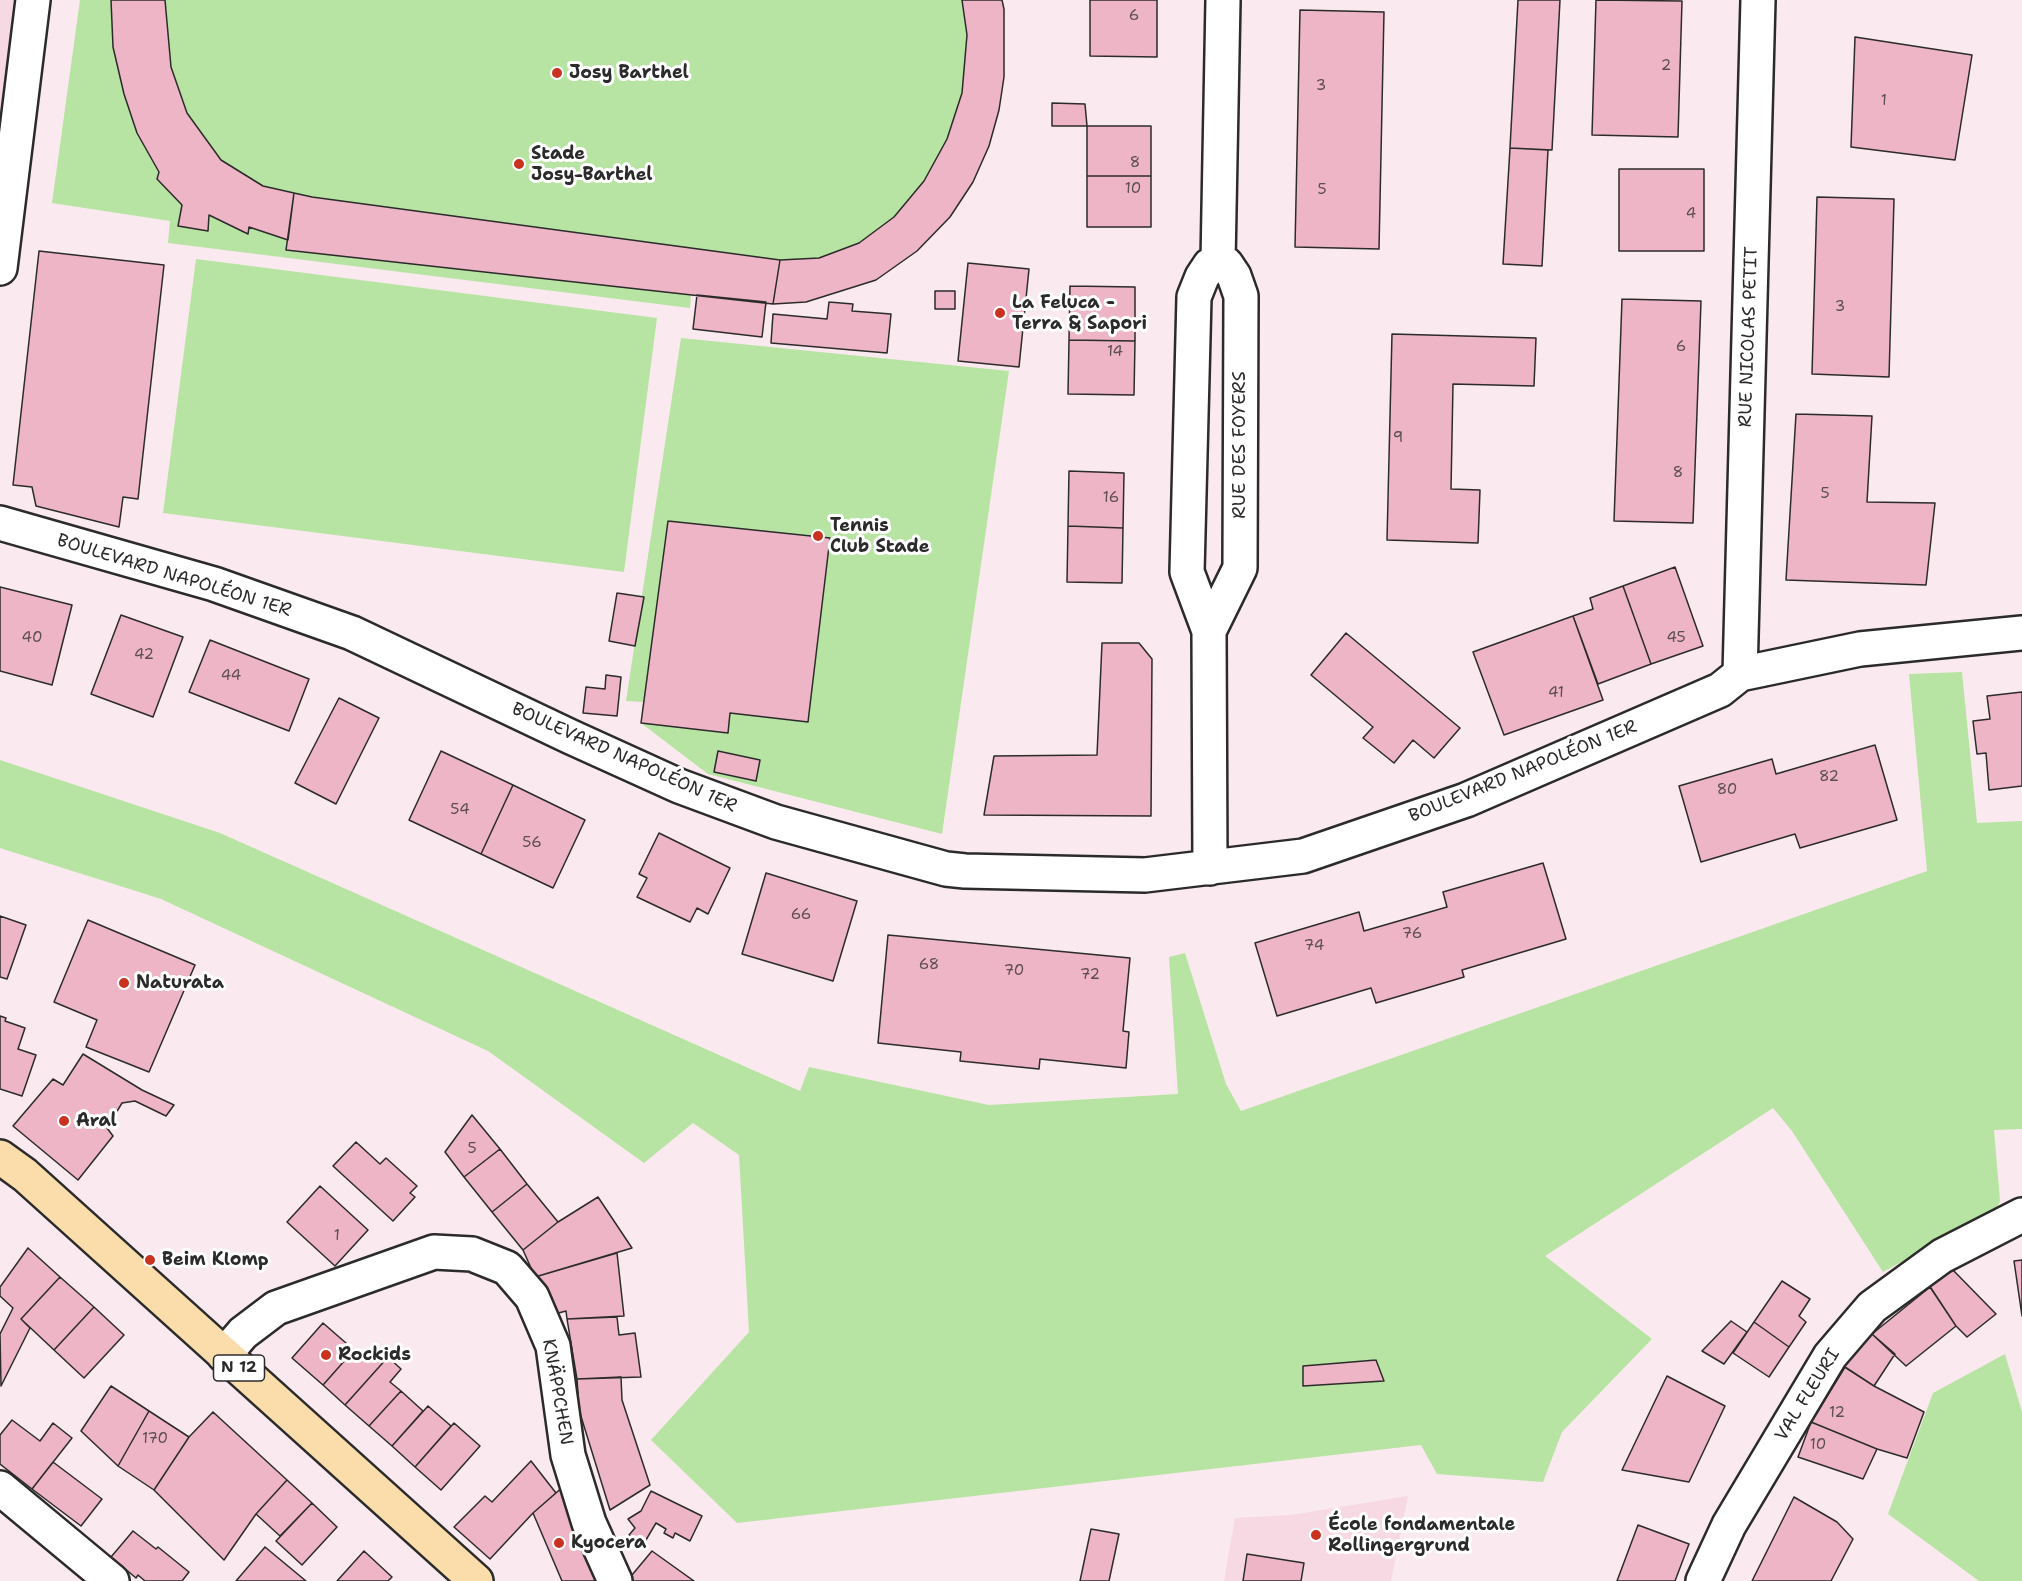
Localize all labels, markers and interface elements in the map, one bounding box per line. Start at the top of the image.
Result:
house number: 6 [1129,7,1139,25]
house number: 2 [1661,57,1671,75]
place label: Josy Barthel [569,62,689,84]
marker: Josy Barthel [550,66,564,80]
house number: 3 [1316,77,1326,95]
house number: 1 [1881,92,1887,110]
place label: Stade Josy-Barthel [531,143,653,186]
house number: 8 [1130,154,1140,172]
marker: Stade Josy-Barthel [512,157,526,171]
house number: 10 [1125,180,1141,198]
house number: 5 [1317,181,1327,199]
house number: 4 [1686,205,1696,223]
street label: RUE NICOLAS PETIT [1735,246,1763,428]
place label: La Feluca - Terra & Sapori [1012,292,1147,334]
house number: 3 [1835,298,1845,316]
marker: La Feluca - Terra & Sapori [993,306,1007,320]
house number: 6 [1676,338,1686,356]
house number: 14 [1107,343,1123,361]
street label: RUE DES FOYERS [1229,371,1251,519]
house number: 9 [1393,429,1403,447]
house number: 8 [1673,464,1683,482]
house number: 5 [1820,485,1830,503]
house number: 16 [1103,489,1119,507]
place label: Tennis Club Stade [830,515,930,558]
marker: Tennis Club Stade [811,529,825,543]
street label: BOULEVARD NAPOLÉON 1ER [54,530,294,622]
house number: 40 [22,629,42,647]
house number: 45 [1666,629,1686,647]
house number: 42 [134,646,154,664]
house number: 44 [221,667,241,685]
house number: 41 [1548,684,1564,702]
street label: BOULEVARD NAPOLÉON 1ER [508,699,740,817]
street label: BOULEVARD NAPOLÉON 1ER [1406,716,1640,828]
house number: 82 [1819,768,1839,786]
house number: 80 [1717,781,1737,799]
house number: 54 [450,801,470,819]
house number: 56 [522,834,542,852]
house number: 66 [791,906,811,924]
house number: 76 [1402,925,1422,943]
house number: 74 [1304,937,1324,955]
house number: 68 [919,956,939,974]
house number: 70 [1004,962,1024,980]
house number: 72 [1080,966,1100,984]
place label: Naturata [136,972,224,994]
marker: Naturata [117,976,131,990]
place label: Aral [76,1110,117,1132]
marker: Aral [57,1114,71,1128]
house number: 5 [467,1140,477,1158]
house number: 1 [334,1227,340,1245]
place label: Beim Klomp [162,1249,269,1271]
marker: Beim Klomp [143,1253,157,1267]
street label: KNÄPPCHEN [537,1337,577,1447]
place label: Rockids [338,1344,411,1366]
street label: VAL FLEURI [1771,1345,1845,1445]
marker: Rockids [319,1348,333,1362]
road number: N 12 [214,1355,264,1381]
house number: 12 [1829,1404,1845,1422]
house number: 170 [142,1430,168,1448]
house number: 10 [1810,1436,1826,1454]
place label: École fondamentale Rollingergrund [1328,1514,1515,1556]
marker: École fondamentale Rollingergrund [1309,1528,1323,1542]
place label: Kyocera [571,1532,646,1554]
marker: Kyocera [552,1536,566,1550]

